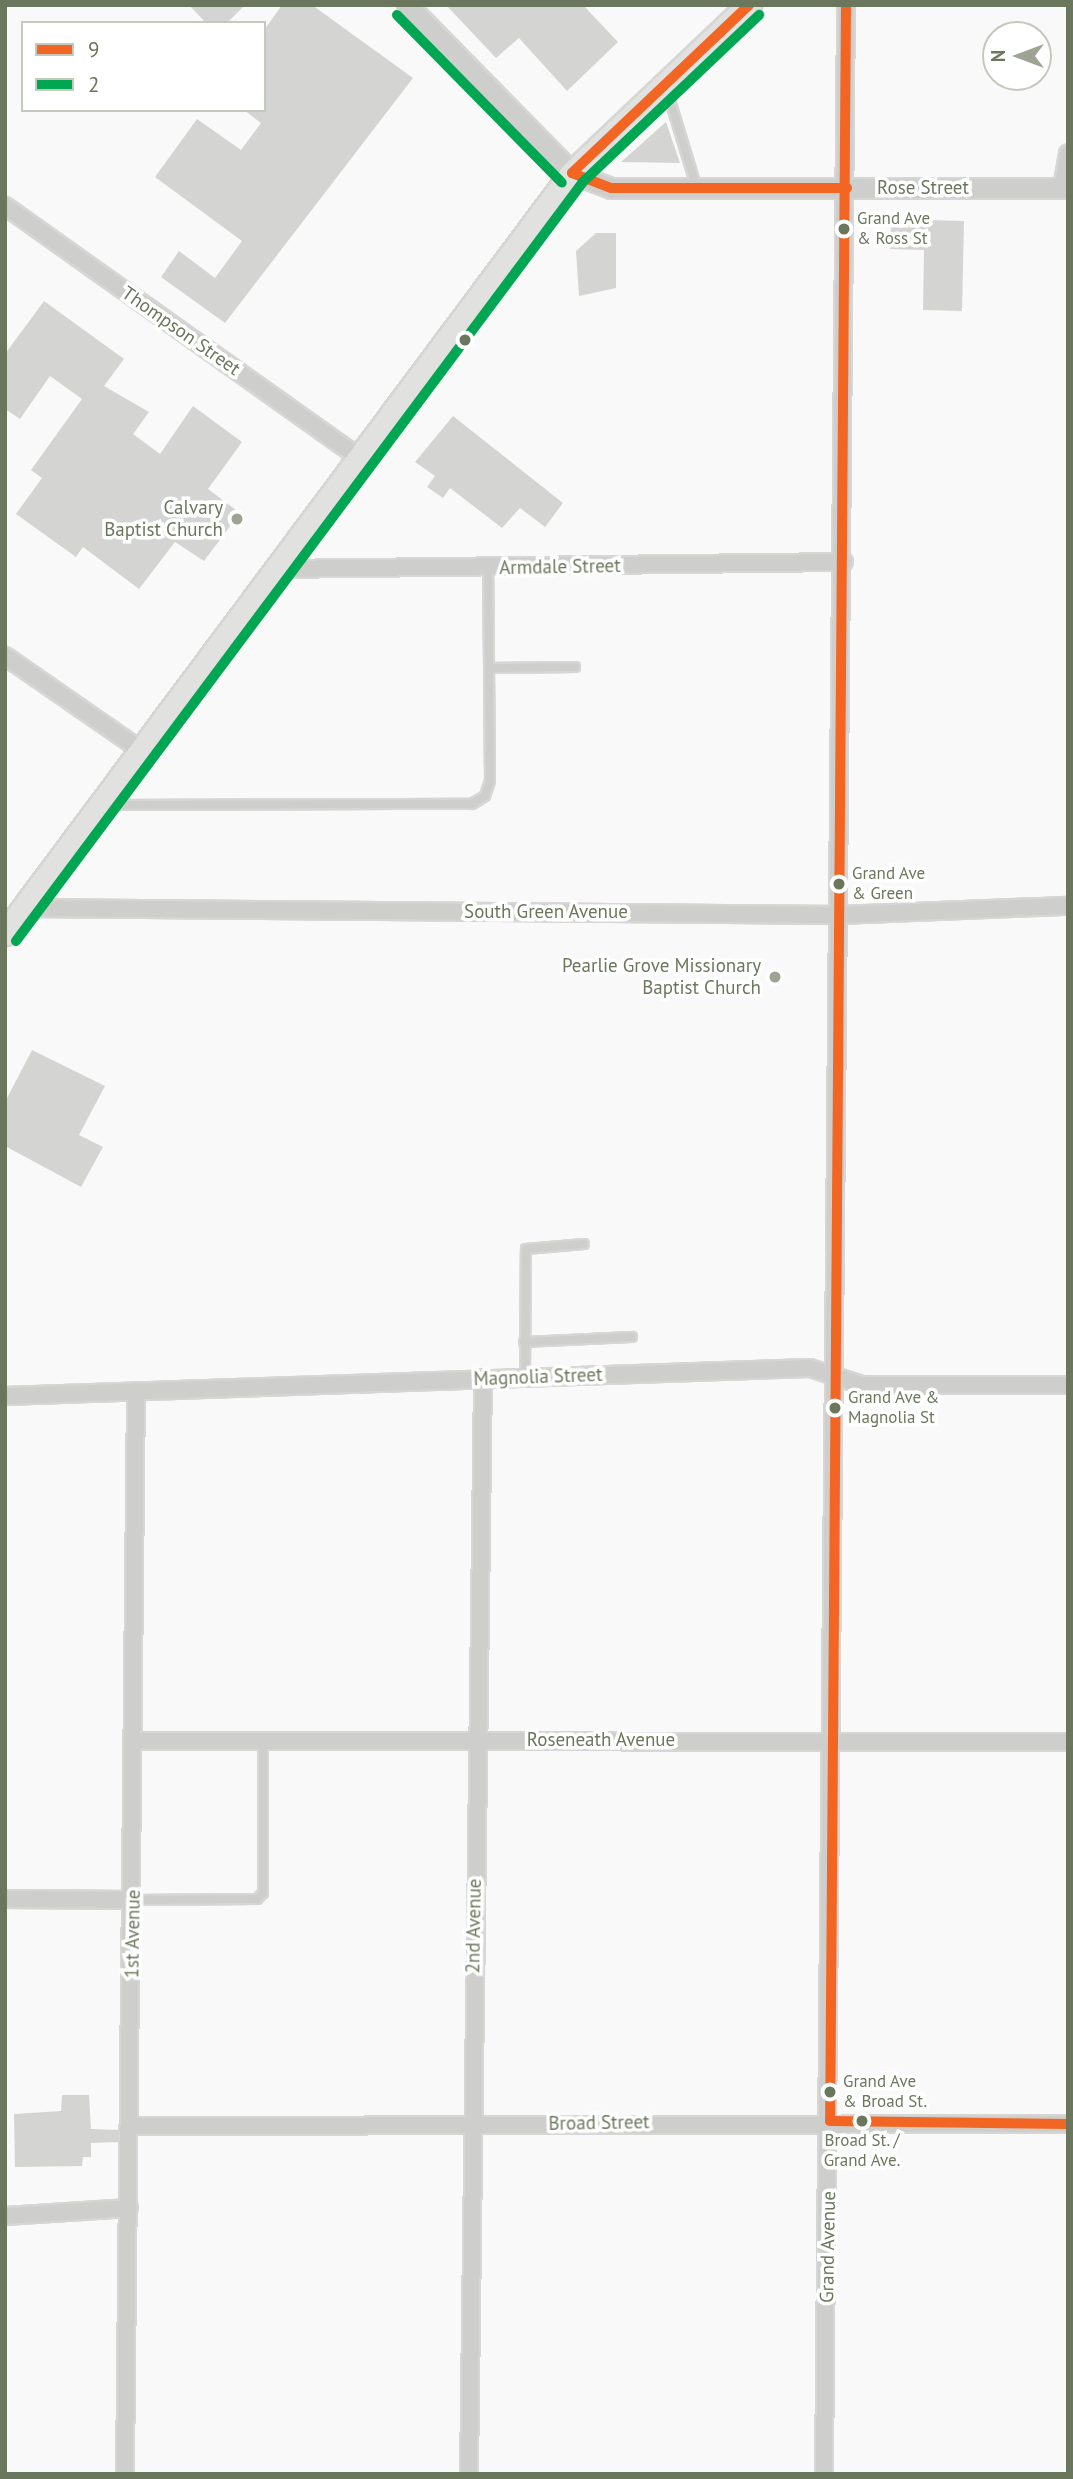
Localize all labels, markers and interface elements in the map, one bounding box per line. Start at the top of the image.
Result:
legend [21,21,266,112]
north arrow [982,21,1052,91]
text: 9 [88,36,99,63]
text: N [986,50,1010,62]
text: 2 [88,71,99,98]
street label: Rose Street [877,177,969,199]
place label: Grand Ave & Ross St [857,209,931,249]
marker: Grand Ave & Ross St [837,222,851,236]
street label: Thompson Street [118,282,244,380]
unlabelled marker [458,333,472,347]
place label: Calvary Baptist Church [104,497,223,541]
marker: Calvary Baptist Church [229,511,245,527]
street label: Armdale Street [499,555,621,579]
place label: Grand Ave & Green [852,864,926,904]
marker: Grand Ave & Green [832,877,846,891]
street label: South Green Avenue [464,901,628,923]
place label: Pearlie Grove Missionary Baptist Church [562,955,761,999]
marker: Pearlie Grove Missionary Baptist Church [767,969,783,985]
street label: Magnolia Street [473,1363,603,1391]
place label: Grand Ave & Magnolia St [848,1388,940,1428]
marker: Grand Ave & Magnolia St [828,1401,842,1415]
street label: Roseneath Avenue [527,1729,675,1751]
street label: 2nd Avenue [462,1878,486,1974]
street label: 1st Avenue [121,1889,145,1979]
place label: Grand Ave & Broad St. [843,2072,927,2112]
marker: Grand Ave & Broad St. [823,2085,837,2099]
street label: Broad Street [548,2111,650,2135]
marker: Broad St. / Grand Ave. [855,2114,869,2128]
place label: Broad St. / Grand Ave. [823,2131,901,2171]
street label: Grand Avenue [816,2191,840,2303]

